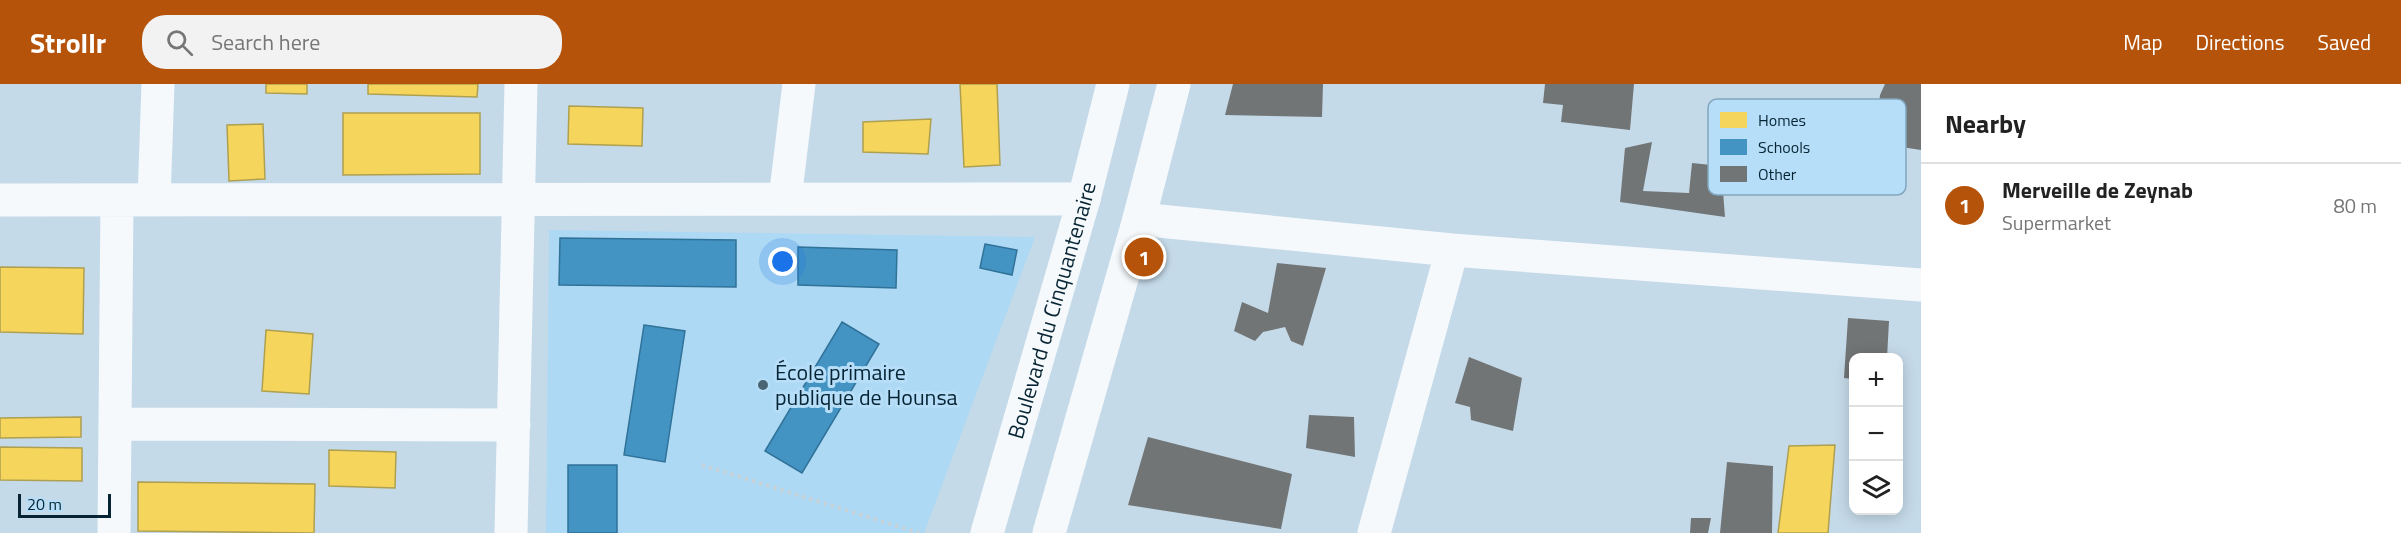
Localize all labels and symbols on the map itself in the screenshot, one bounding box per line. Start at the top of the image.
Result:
legend [1708,99,1906,195]
text: Homes [1758,108,1806,132]
text: Schools [1758,135,1810,159]
text: Other [1758,162,1797,186]
street label: Boulevard du Cinquantenaire [998,178,1105,443]
pin: 1 [1124,234,1164,279]
your location [768,247,797,276]
place label: École primaire publique de Hounsa [775,355,958,414]
marker: École primaire publique de Hounsa [756,378,770,392]
scale bar [18,491,111,518]

